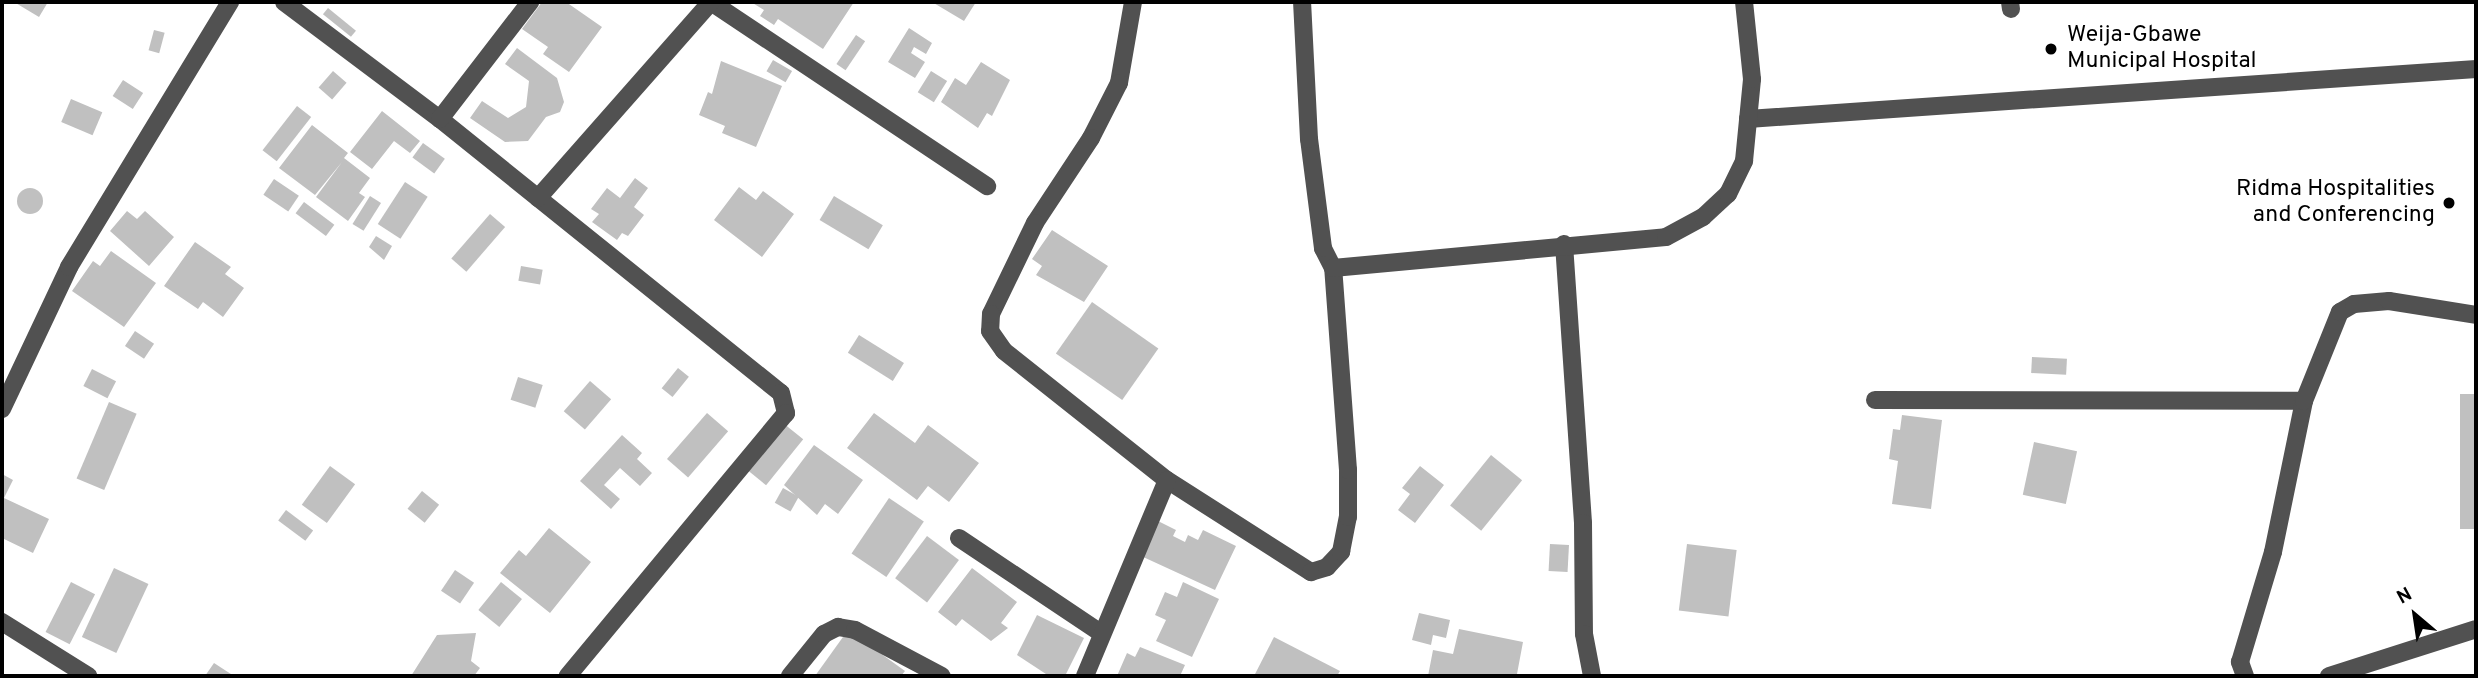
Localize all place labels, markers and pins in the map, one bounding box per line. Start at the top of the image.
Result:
place label: Weija-Gbawe Municipal Hospital [2067,22,2257,76]
marker: Weija-Gbawe Municipal Hospital [2041,39,2061,59]
place label: Ridma Hospitalities and Conferencing [2236,176,2435,230]
marker: Ridma Hospitalities and Conferencing [2441,195,2457,211]

